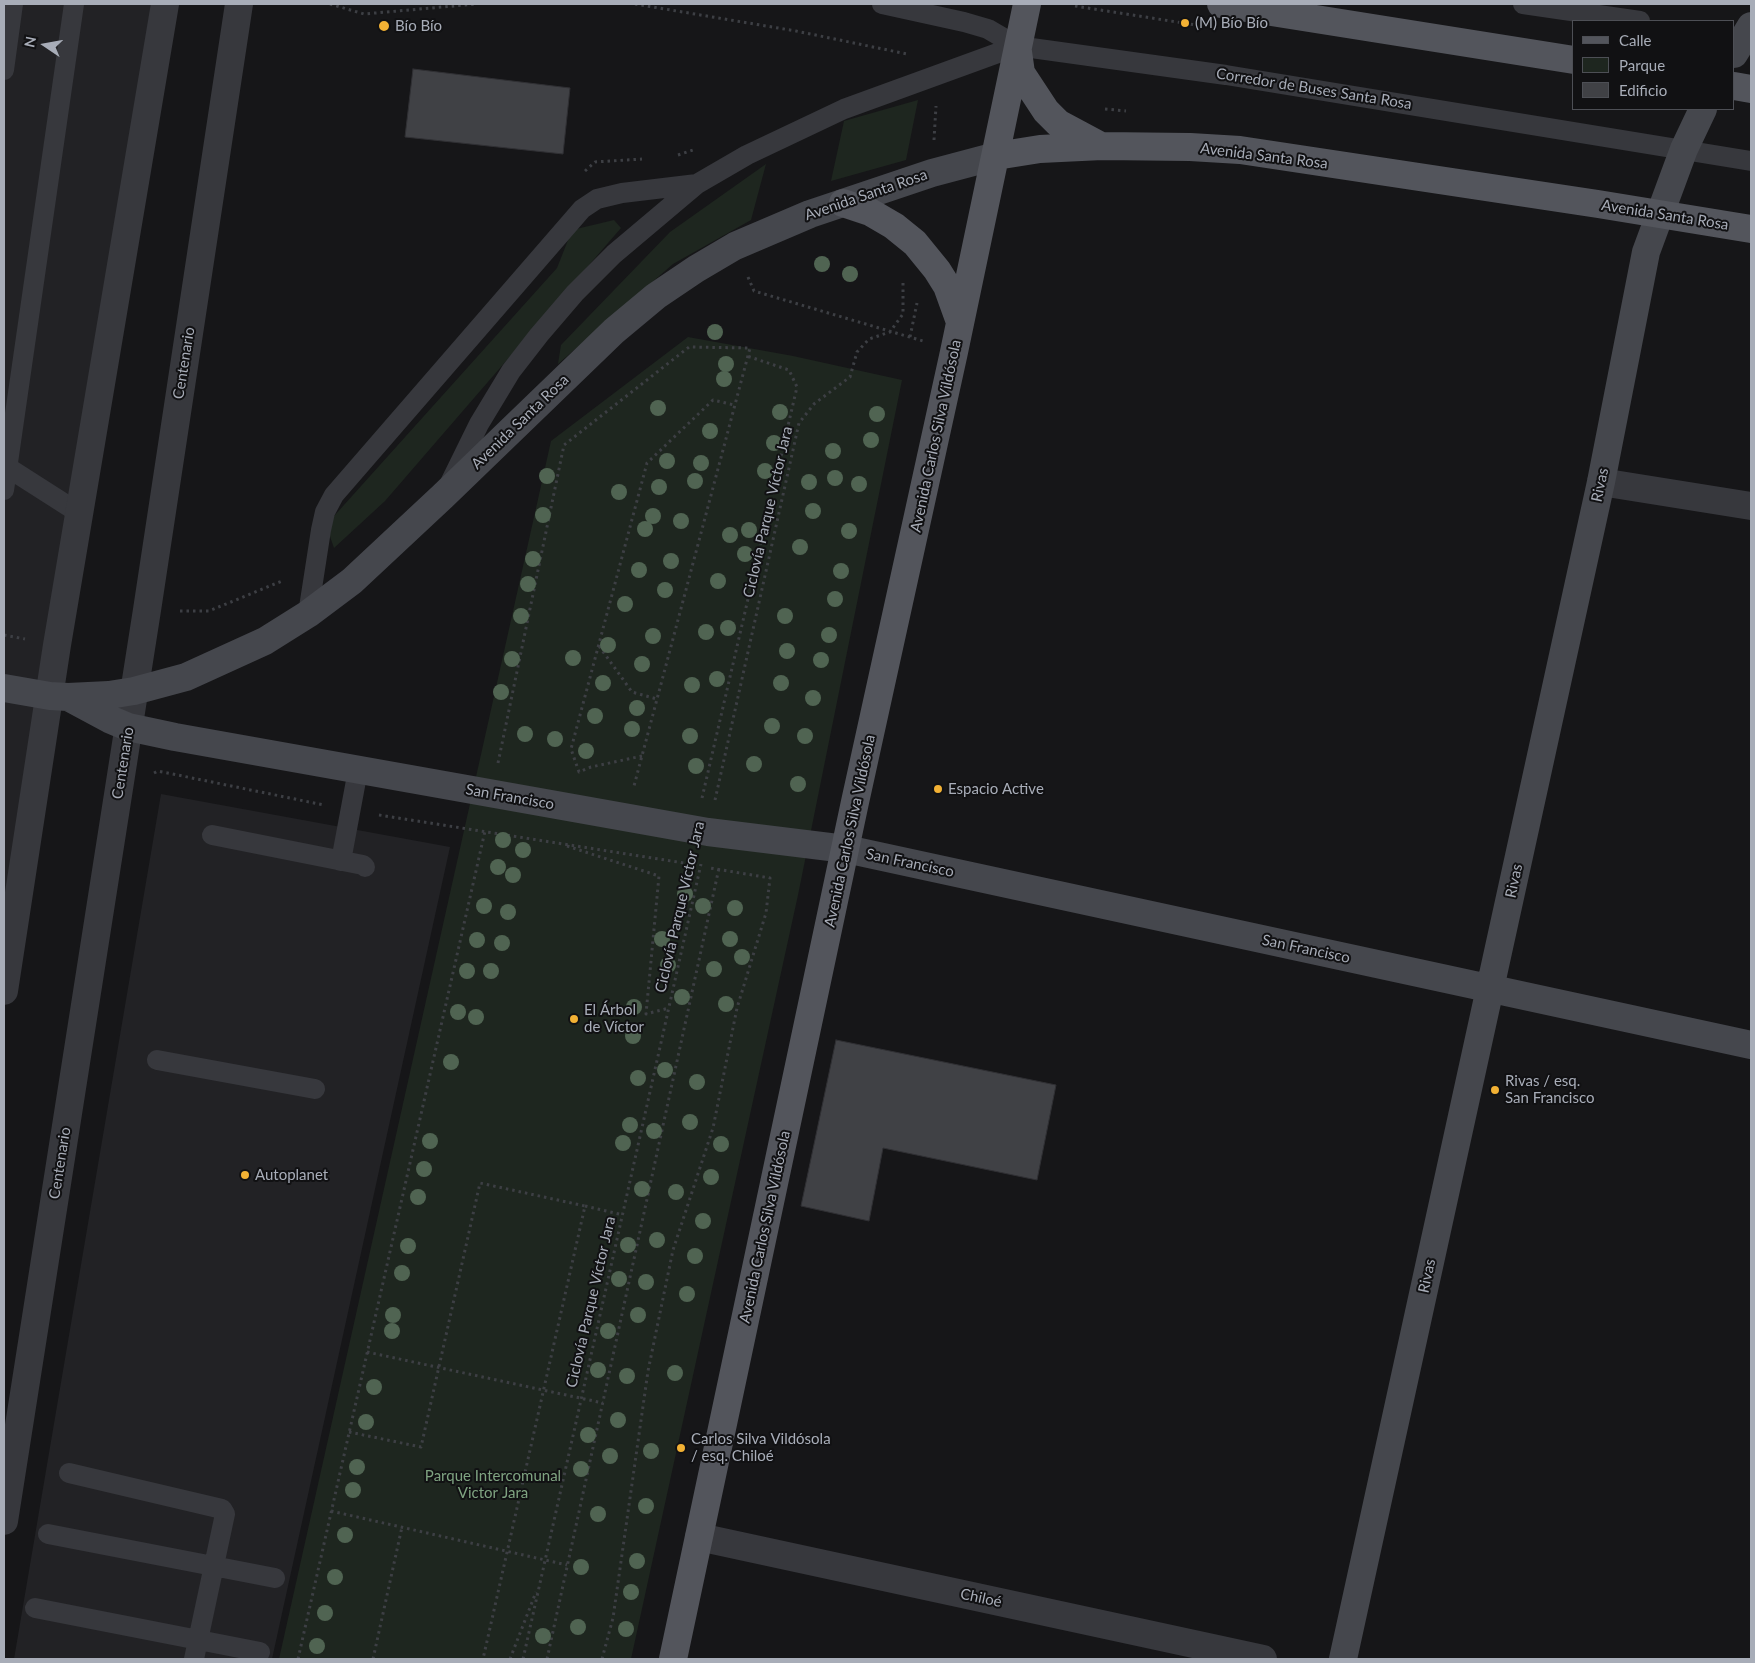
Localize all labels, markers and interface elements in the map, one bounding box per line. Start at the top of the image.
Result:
place label: (M) Bío Bío [1195,14,1268,32]
place label: Bío Bío [395,17,442,35]
marker: (M) Bío Bío [1179,17,1191,29]
marker: Bío Bío [377,19,391,33]
north arrow [20,20,70,70]
legend [1572,20,1735,110]
text: Calle [1619,31,1651,49]
text: N [20,35,39,49]
text: Parque [1619,56,1665,74]
street label: Corredor de Buses Santa Rosa [1215,65,1413,113]
text: Edificio [1619,81,1667,99]
street label: Avenida Santa Rosa [1199,139,1329,173]
street label: Avenida Santa Rosa [802,166,930,224]
street label: Avenida Santa Rosa [1600,196,1730,234]
street label: Centenario [169,326,199,400]
street label: Avenida Carlos Silva Vildósola [907,338,965,534]
street label: Avenida Santa Rosa [468,371,572,473]
street label: Ciclovía Parque Víctor Jara [740,425,796,599]
street label: Rivas [1588,466,1612,504]
street label: Centenario [108,726,138,800]
street label: Avenida Carlos Silva Vildósola [821,733,879,929]
street label: San Francisco [464,780,556,814]
place label: Espacio Active [948,780,1044,798]
marker: Espacio Active [932,783,944,795]
street label: Ciclovía Parque Víctor Jara [652,820,708,994]
street label: San Francisco [864,845,956,881]
street label: Rivas [1502,862,1526,900]
street label: San Francisco [1260,931,1352,967]
place label: El Árbol de Víctor [584,1001,644,1036]
marker: El Árbol de Víctor [568,1013,580,1025]
place label: Rivas / esq. San Francisco [1505,1072,1594,1107]
marker: Rivas / esq. San Francisco [1489,1084,1501,1096]
street label: Centenario [45,1126,75,1200]
street label: Avenida Carlos Silva Vildósola [736,1129,794,1325]
place label: Autoplanet [255,1166,328,1184]
marker: Autoplanet [239,1169,251,1181]
street label: Ciclovía Parque Víctor Jara [563,1215,619,1389]
street label: Rivas [1415,1257,1439,1295]
place label: Carlos Silva Vildósola / esq. Chiloé [691,1430,831,1465]
marker: Carlos Silva Vildósola / esq. Chiloé [675,1442,687,1454]
park label: Parque Intercomunal Victor Jara [425,1467,561,1502]
street label: Chiloé [959,1585,1003,1611]

